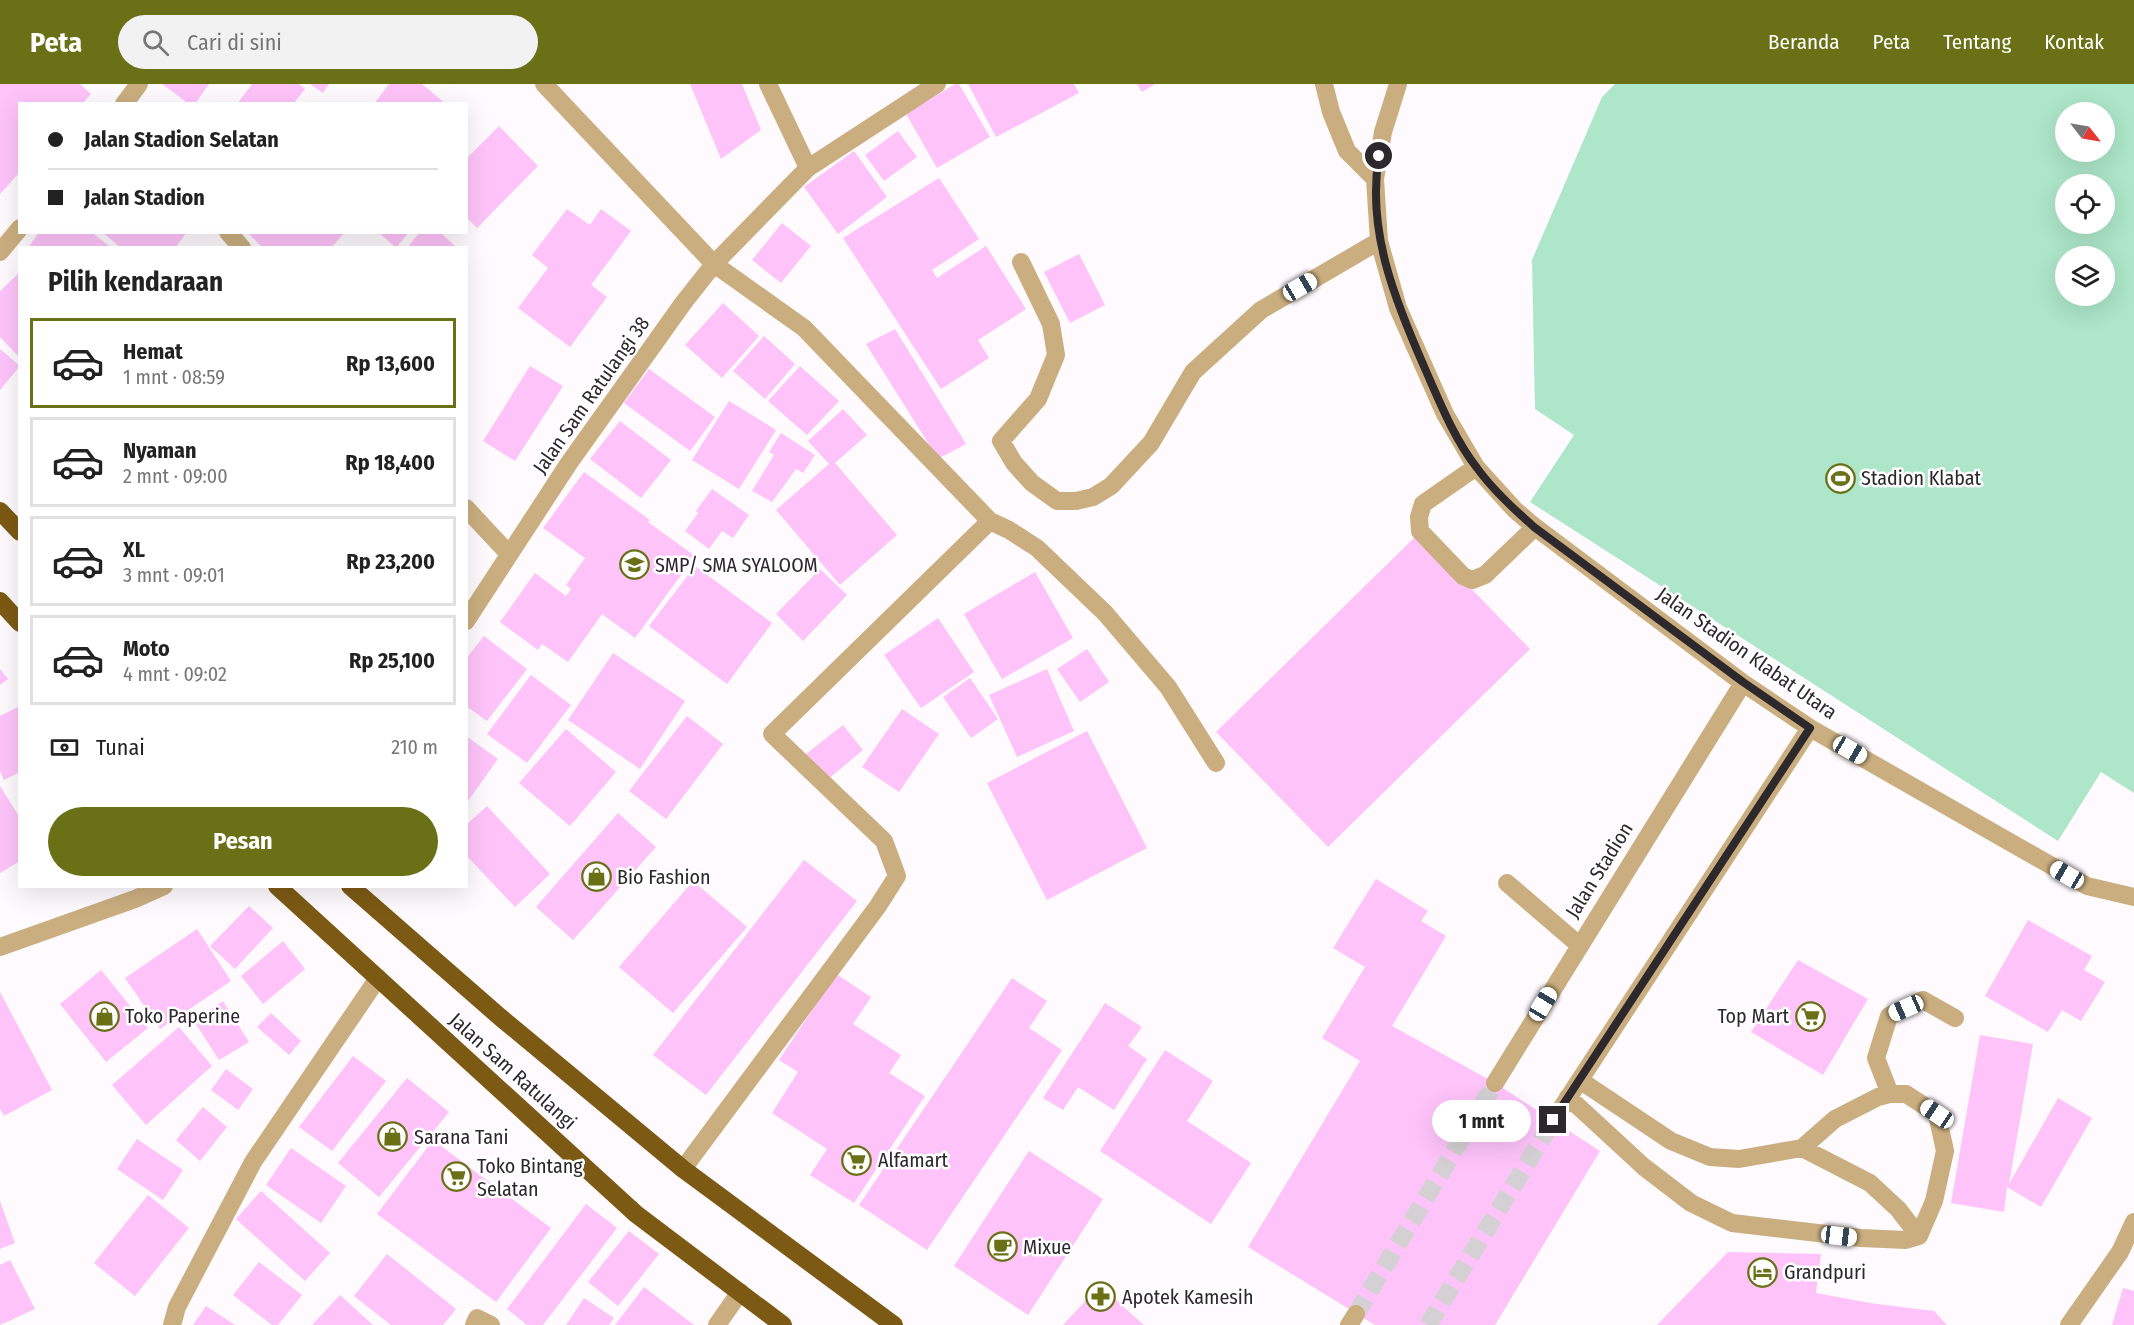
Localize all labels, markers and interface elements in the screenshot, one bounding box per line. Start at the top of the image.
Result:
search box [118,15,538,69]
text: Peta [30,26,82,59]
icon: search [139,26,172,59]
text: Cari di sini [187,29,282,56]
text: Beranda [1768,29,1840,55]
text: Peta [1873,29,1910,55]
text: Tentang [1943,29,2011,55]
text: Kontak [2044,29,2104,55]
north arrow [2055,102,2115,162]
map controls [2055,102,2115,306]
text: Jalan Stadion Selatan [84,126,279,153]
route start [1365,142,1392,169]
button: locate [2055,174,2115,234]
text: Jalan Stadion [84,184,205,211]
button: layers [2055,246,2115,306]
text: Pilih kendaraan [48,266,223,298]
car [1280,270,1320,304]
street label: Jalan Sam Ratulangi 38 [528,312,654,478]
icon: car [51,336,105,390]
text: Hemat [123,338,183,365]
text: Rp 13,600 [346,350,435,377]
text: 1 mnt · 08:59 [123,365,225,389]
icon: car [51,435,105,489]
text: Nyaman [123,437,196,464]
text: Rp 18,400 [345,449,435,476]
sports icon: Stadion Klabat [1824,462,1856,494]
text: 2 mnt · 09:00 [123,464,228,488]
place label: Stadion Klabat [1861,466,1981,490]
icon: car [51,534,105,588]
text: XL [123,536,145,563]
text: Rp 23,200 [346,548,435,575]
school or university icon: SMP/ SMA SYALOOM [618,549,650,581]
place label: SMP/ SMA SYALOOM [655,553,818,577]
text: 3 mnt · 09:01 [123,563,225,587]
street label: Jalan Stadion Klabat Utara [1652,582,1842,724]
icon: car [51,633,105,687]
text: Moto [123,635,170,662]
text: Rp 25,100 [349,647,435,674]
text: 4 mnt · 09:02 [123,662,227,686]
icon: cash [48,731,81,764]
car [1830,733,1870,767]
text: Tunai [96,734,145,761]
text: 210 m [391,735,438,759]
button: Pesan [48,807,438,876]
street label: Jalan Stadion [1560,818,1638,922]
car [2047,858,2087,892]
shop icon: Bio Fashion [580,861,612,893]
place label: Bio Fashion [617,865,711,889]
car [1526,984,1560,1024]
car [1886,992,1926,1024]
shop icon: Toko Paperine [88,1000,120,1032]
supermarket icon: Top Mart [1794,1000,1826,1032]
place label: Toko Paperine [125,1004,240,1028]
place label: Top Mart [1717,1004,1789,1028]
street label: Jalan Sam Ratulangi [445,1008,581,1134]
car [1917,1096,1957,1132]
callout: 1 mnt [1433,1099,1532,1141]
route end [1539,1106,1566,1133]
text: 1 mnt [1459,1109,1504,1133]
shop icon: Sarana Tani [377,1121,409,1153]
place label: Sarana Tani [414,1125,509,1149]
supermarket icon: Alfamart [841,1144,873,1176]
place label: Alfamart [878,1148,948,1172]
place label: Toko Bintang Selatan [477,1154,583,1201]
supermarket icon: Toko Bintang Selatan [440,1161,472,1193]
car [1820,1225,1858,1247]
cafe icon: Mixue [986,1231,1018,1263]
place label: Mixue [1023,1235,1071,1259]
hotel icon: Grandpuri [1747,1256,1779,1288]
place label: Grandpuri [1784,1260,1866,1284]
pharmacy icon: Apotek Kamesih [1085,1281,1117,1313]
place label: Apotek Kamesih [1122,1285,1253,1309]

